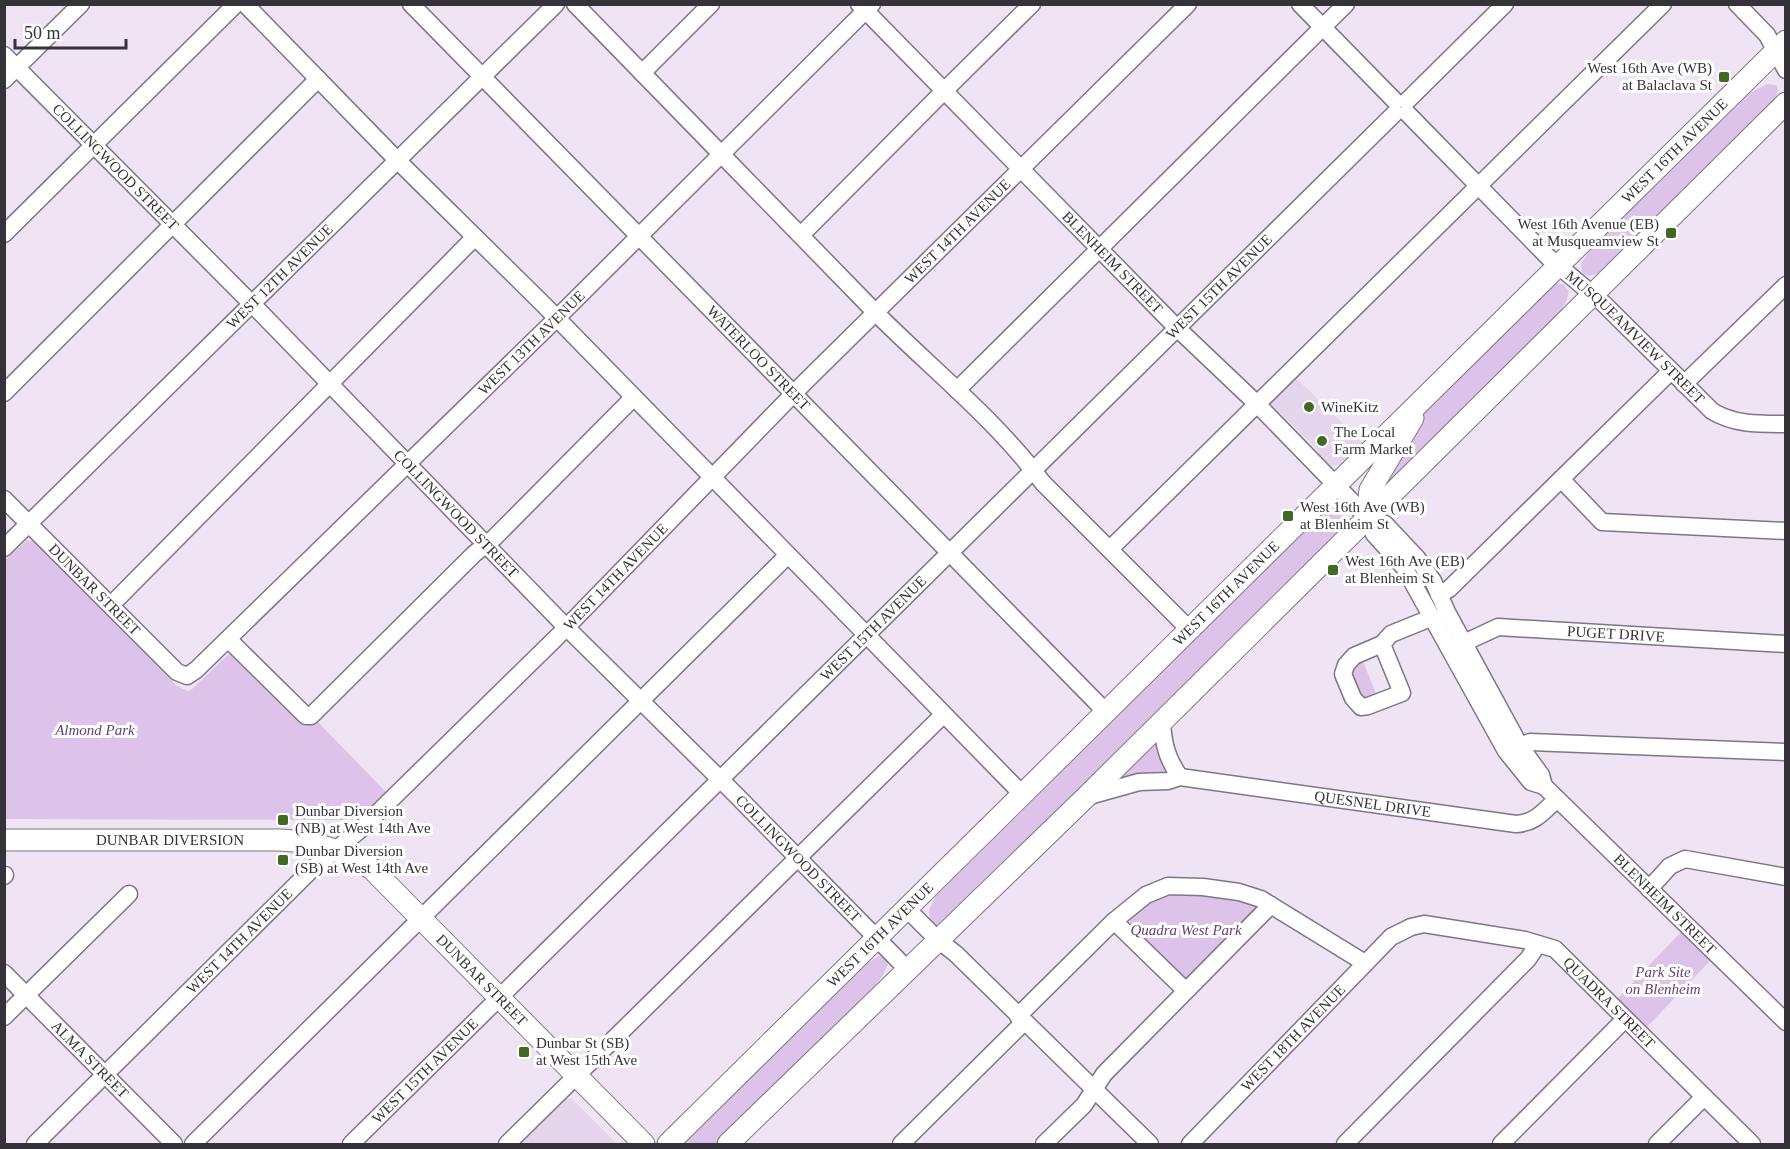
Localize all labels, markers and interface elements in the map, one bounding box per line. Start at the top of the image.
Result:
scale bar [15,12,126,50]
text: 50 m [24,23,61,43]
place label: West 16th Ave (WB) at Balaclava St [1587,60,1713,93]
marker: West 16th Ave (WB) at Balaclava St [1717,70,1731,84]
street label: WEST 16TH AVENUE [1618,95,1731,207]
street label: COLLINGWOOD STREET [49,101,182,233]
street label: WEST 14TH AVENUE [901,176,1014,287]
street label: BLENHEIM STREET [1059,208,1166,317]
place label: West 16th Avenue (EB) at Musqueamview St [1518,216,1660,249]
street label: WEST 12TH AVENUE [223,221,336,332]
marker: West 16th Avenue (EB) at Musqueamview St [1664,226,1678,240]
street label: WEST 15TH AVENUE [1163,231,1275,342]
street label: MUSQUEAMVIEW STREET [1563,267,1708,407]
street label: WEST 13TH AVENUE [475,287,588,398]
street label: WATERLOO STREET [704,303,813,413]
place label: WineKitz [1321,399,1379,415]
marker: WineKitz [1302,400,1316,414]
place label: The Local Farm Market [1334,424,1414,457]
marker: The Local Farm Market [1315,434,1329,448]
street label: COLLINGWOOD STREET [391,447,521,581]
place label: West 16th Ave (WB) at Blenheim St [1300,499,1425,532]
marker: West 16th Ave (WB) at Blenheim St [1281,509,1295,523]
street label: WEST 14TH AVENUE [560,520,671,633]
street label: WEST 16TH AVENUE [1170,538,1282,649]
street label: DUNBAR STREET [46,541,143,638]
place label: West 16th Ave (EB) at Blenheim St [1345,553,1465,586]
marker: West 16th Ave (EB) at Blenheim St [1326,563,1340,577]
street label: WEST 15TH AVENUE [817,573,929,684]
street label: PUGET DRIVE [1567,623,1665,645]
park label: Almond Park [54,722,135,738]
street label: QUESNEL DRIVE [1313,788,1432,820]
street label: COLLINGWOOD STREET [733,792,864,925]
place label: Dunbar Diversion (NB) at West 14th Ave [295,803,431,837]
marker: Dunbar Diversion (NB) at West 14th Ave [276,813,290,827]
street label: DUNBAR DIVERSION [96,832,244,848]
place label: Dunbar Diversion (SB) at West 14th Ave [295,843,429,877]
street label: BLENHEIM STREET [1611,851,1720,957]
marker: Dunbar Diversion (SB) at West 14th Ave [276,853,290,867]
street label: WEST 16TH AVENUE [824,879,936,990]
street label: WEST 14TH AVENUE [183,885,295,997]
park label: Quadra West Park [1130,922,1242,938]
street label: DUNBAR STREET [433,931,531,1029]
street label: QUADRA STREET [1560,954,1658,1051]
park label: Park Site on Blenheim [1625,964,1701,997]
street label: WEST 18TH AVENUE [1238,981,1348,1094]
street label: WEST 15TH AVENUE [369,1015,481,1127]
street label: ALMA STREET [48,1018,132,1101]
place label: Dunbar St (SB) at West 15th Ave [536,1035,637,1068]
marker: Dunbar St (SB) at West 15th Ave [517,1045,531,1059]

